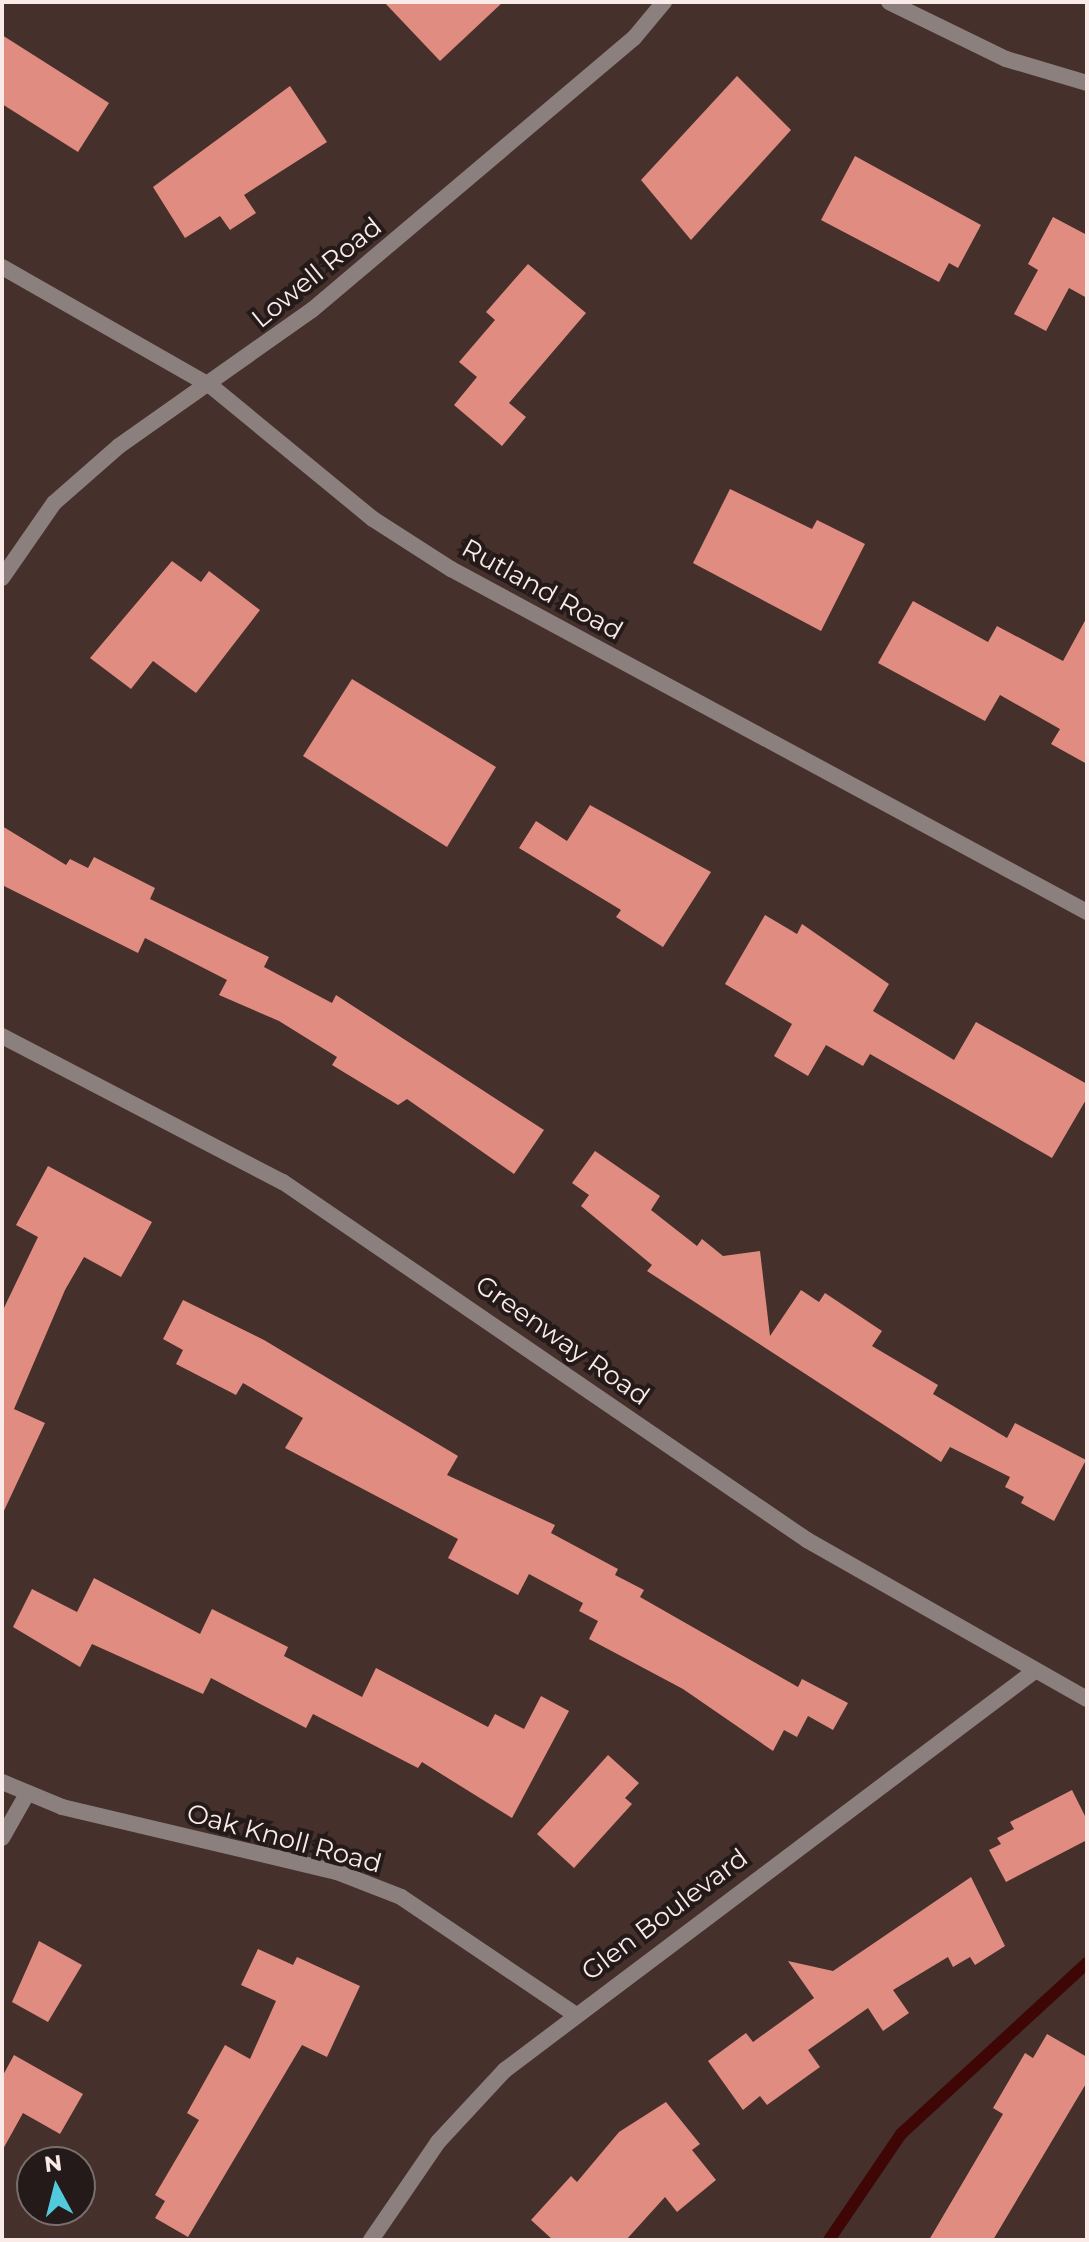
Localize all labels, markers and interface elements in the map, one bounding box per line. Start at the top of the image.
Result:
street label: Lowell Road [246,211,388,335]
street label: Rutland Road [456,533,628,647]
street label: Greenway Road [469,1269,655,1413]
street label: Oak Knoll Road [183,1798,385,1880]
street label: Glen Boulevard [576,1842,754,1988]
north arrow [16,2146,96,2226]
text: N [43,2149,64,2178]

